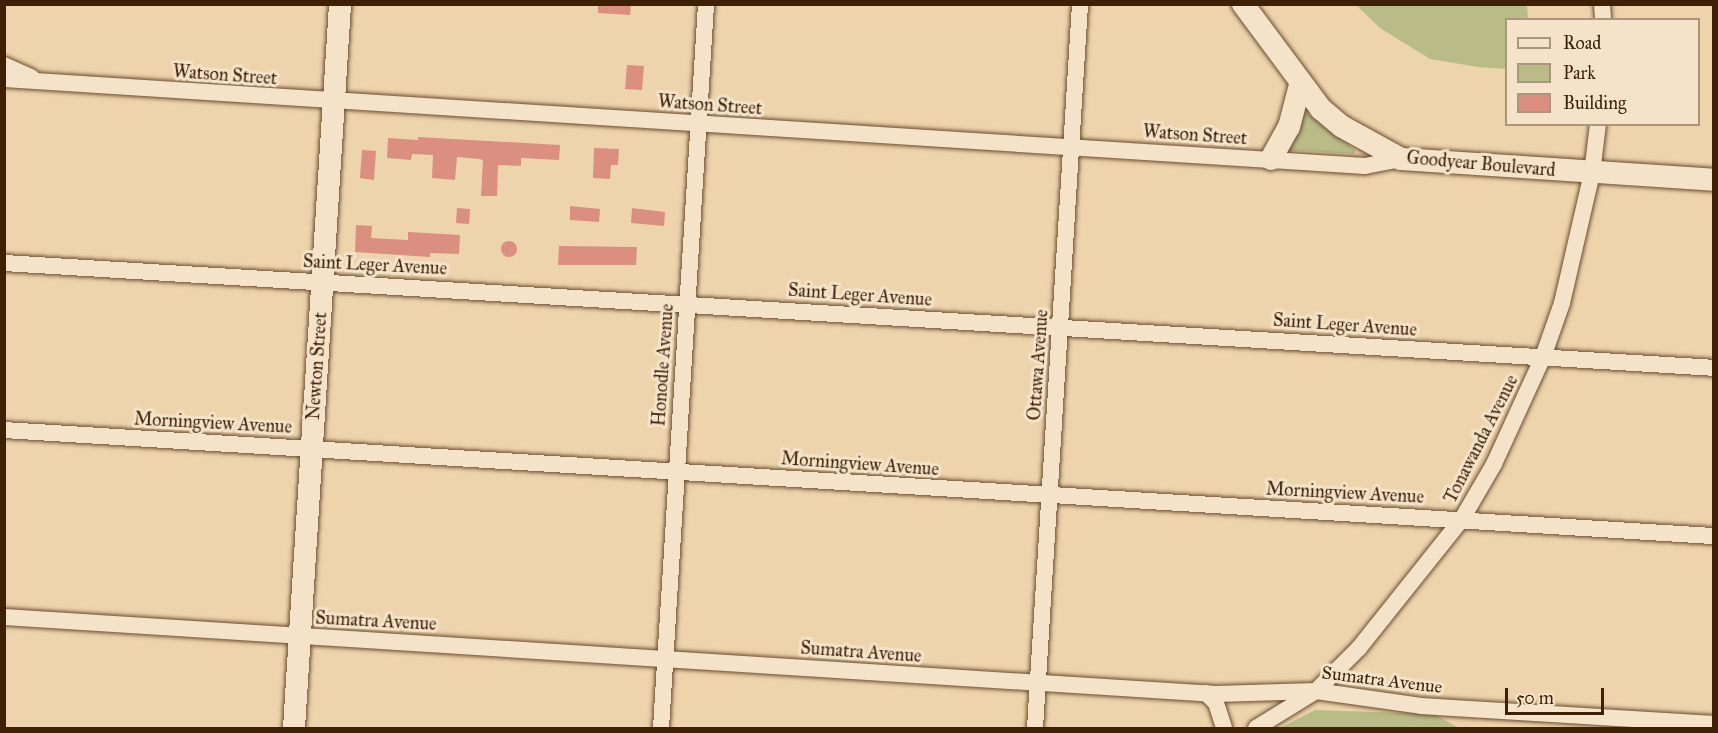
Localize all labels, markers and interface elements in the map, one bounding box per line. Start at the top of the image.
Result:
legend [1505,18,1700,126]
text: Road [1563,32,1601,54]
street label: Watson Street [172,61,278,89]
text: Park [1563,62,1596,84]
street label: Watson Street [657,91,763,119]
text: Building [1563,92,1626,114]
street label: Watson Street [1142,121,1248,149]
street label: Goodyear Boulevard [1406,147,1556,181]
street label: Saint Leger Avenue [302,250,448,280]
street label: Saint Leger Avenue [787,279,933,311]
street label: Honodle Avenue [648,303,678,427]
street label: Ottawa Avenue [1023,309,1053,421]
street label: Saint Leger Avenue [1272,309,1418,341]
street label: Newton Street [302,311,332,421]
street label: Tonawanda Avenue [1439,371,1523,507]
street label: Morningview Avenue [133,408,293,438]
street label: Morningview Avenue [780,448,940,480]
street label: Morningview Avenue [1265,478,1425,508]
street label: Sumatra Avenue [315,607,437,635]
street label: Sumatra Avenue [800,637,922,667]
street label: Sumatra Avenue [1320,662,1444,698]
scale bar [1508,676,1607,714]
text: 50 m [1516,687,1554,709]

